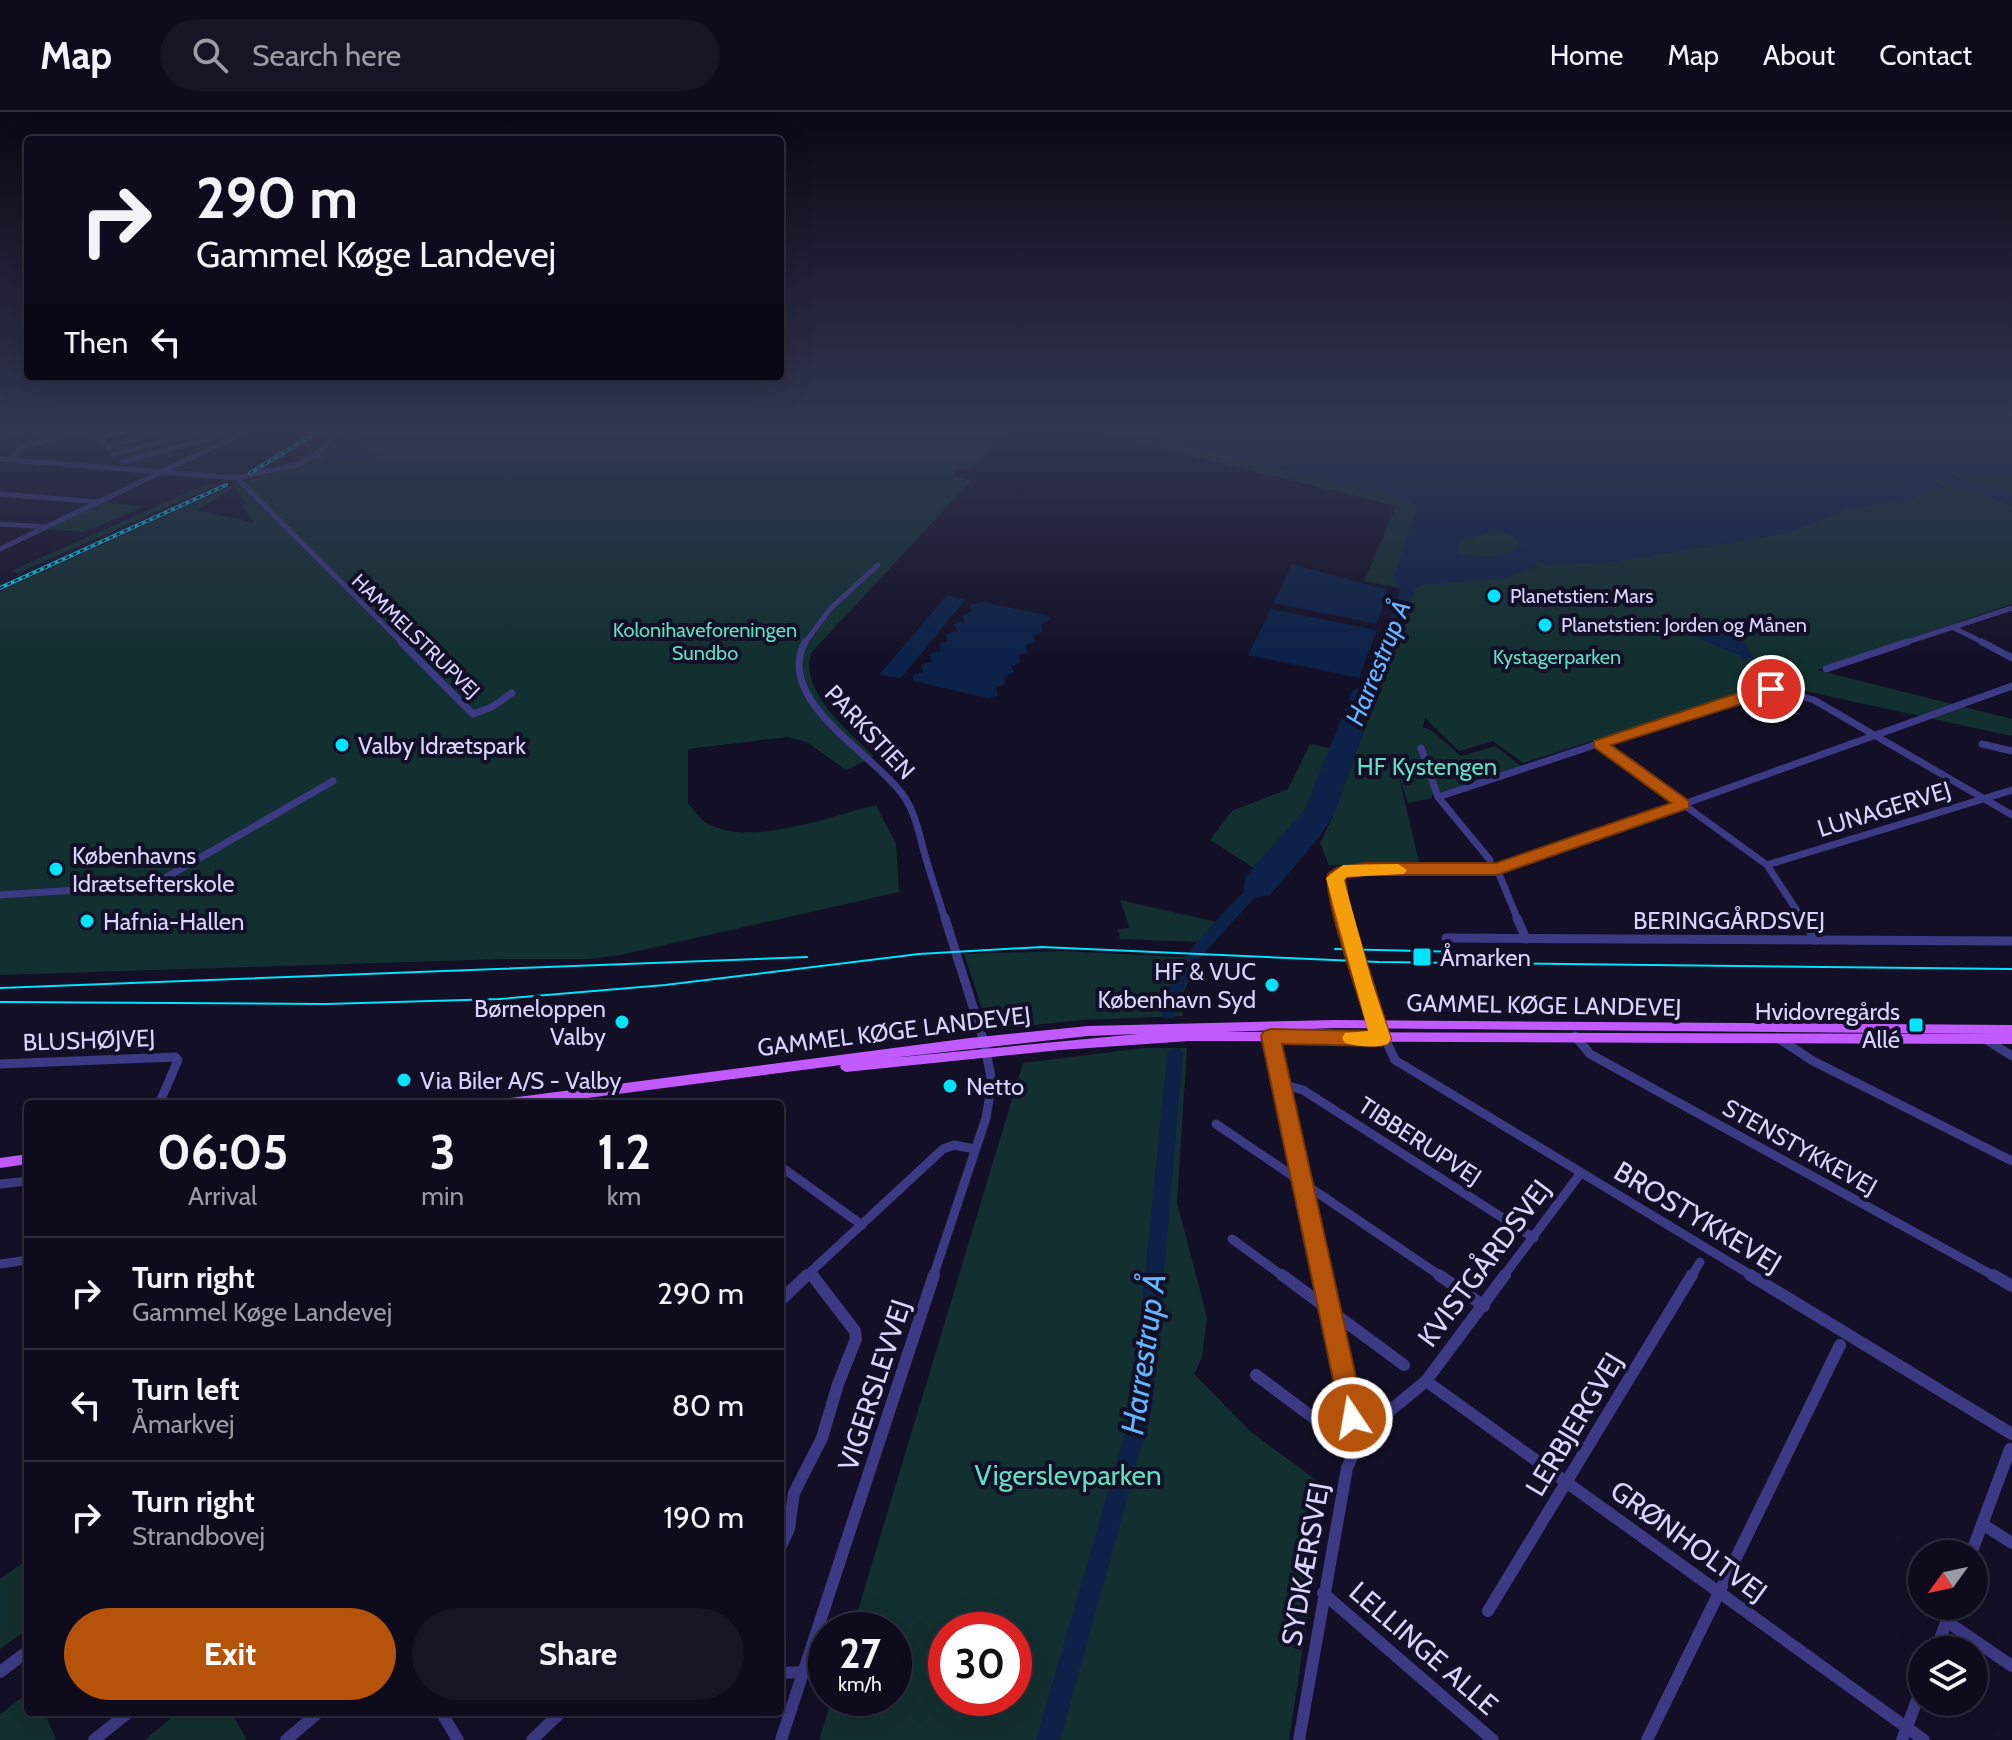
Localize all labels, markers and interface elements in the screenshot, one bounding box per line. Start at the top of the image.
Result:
search box [160,19,720,91]
text: Map [40,32,112,79]
icon: search [188,33,232,77]
text: Search here [252,37,401,74]
text: Home [1550,38,1623,72]
text: Map [1667,38,1719,72]
text: About [1763,38,1835,72]
text: Contact [1879,38,1972,72]
text: 290 m [196,164,358,232]
icon: right [64,168,168,272]
text: Gammel Køge Landevej [196,232,556,276]
icon: left [144,320,188,364]
text: Then [64,324,128,361]
street label: HAMMELSTRUPVEJ [347,569,485,703]
place label: Planetstien: Mars [1510,584,1653,608]
marker: Planetstien: Mars [1485,587,1503,605]
water label: Harrestrup Å [1338,596,1418,730]
place label: Planetstien: Jorden og Månen [1561,613,1807,637]
marker: Planetstien: Jorden og Månen [1536,616,1554,634]
park label: Kolonihaveforeningen Sundbo [613,618,797,665]
park label: Kystagerparken [1493,645,1621,669]
pin [1737,655,1805,723]
icon: arrive [1749,667,1793,711]
street label: PARKSTIEN [819,679,921,785]
place label: Valby Idrætspark [358,731,526,760]
marker: Valby Idrætspark [333,736,351,754]
park label: HF Kystengen [1357,752,1497,781]
street label: LUNAGERVEJ [1814,775,1954,843]
place label: Københavns Idrætsefterskole [72,841,235,898]
marker: Københavns Idrætsefterskole [47,860,65,878]
street label: BERINGGÅRDSVEJ [1633,906,1825,935]
place label: Hafnia-Hallen [103,907,244,936]
marker: Hafnia-Hallen [78,912,96,930]
place label: Åmarken [1440,943,1531,972]
marker: Åmarken [1411,946,1433,968]
place label: HF & VUC København Syd [1097,957,1256,1014]
marker: HF & VUC København Syd [1263,976,1281,994]
street label: GAMMEL KØGE LANDEVEJ [1406,988,1682,1022]
place label: Børneloppen Valby [474,994,606,1051]
place label: Hvidovregårds Allé [1755,997,1900,1054]
street label: GAMMEL KØGE LANDEVEJ [756,1000,1032,1062]
marker: Børneloppen Valby [613,1013,631,1031]
marker: Hvidovregårds Allé [1907,1016,1925,1034]
street label: BLUSHØJVEJ [22,1023,156,1057]
place label: Via Biler A/S - Valby [420,1066,621,1095]
marker: Via Biler A/S - Valby [395,1071,413,1089]
place label: Netto [966,1072,1024,1101]
marker: Netto [941,1077,959,1095]
street label: TIBBERUPVEJ [1353,1091,1487,1191]
street label: STENSTYKKEVEJ [1718,1093,1882,1201]
text: 06:05 [157,1123,288,1181]
text: 3 [430,1123,456,1181]
text: 1.2 [597,1123,651,1181]
street label: BROSTYKKEVEJ [1608,1154,1788,1280]
street label: KVISTGÅRDSVEJ [1409,1172,1558,1353]
text: Arrival [188,1180,257,1212]
text: min [421,1180,464,1212]
text: km [607,1180,641,1212]
text: Turn right [132,1259,255,1296]
icon: right [64,1271,108,1315]
water label: Harrestrup Å [1111,1271,1174,1437]
text: 290 m [657,1275,744,1312]
street label: VIGERSLEVVEJ [830,1295,918,1475]
text: Gammel Køge Landevej [132,1296,392,1328]
street label: LERBJERGVEJ [1518,1346,1630,1502]
text: Turn left [132,1371,240,1408]
position arrow [1310,1376,1394,1460]
icon: left [64,1383,108,1427]
text: 80 m [672,1387,744,1424]
text: Åmarkvej [132,1408,235,1440]
park label: Vigerslevparken [974,1458,1162,1492]
street label: GRØNHOLTVEJ [1604,1473,1774,1609]
street label: SYDKÆRSVEJ [1274,1479,1336,1649]
text: Turn right [132,1483,255,1520]
icon: right [64,1495,108,1539]
text: 190 m [663,1499,744,1536]
text: Strandbovej [132,1520,265,1552]
north arrow [1908,1540,1988,1620]
map controls [1908,1540,1988,1716]
street label: LELLINGE ALLE [1343,1574,1505,1722]
button: Exit [64,1608,396,1700]
button: Share [412,1608,744,1700]
speed limit sign: 30 [928,1612,1032,1716]
text: 27 [839,1629,881,1678]
button: layers [1908,1636,1988,1716]
text: km/h [838,1672,882,1696]

